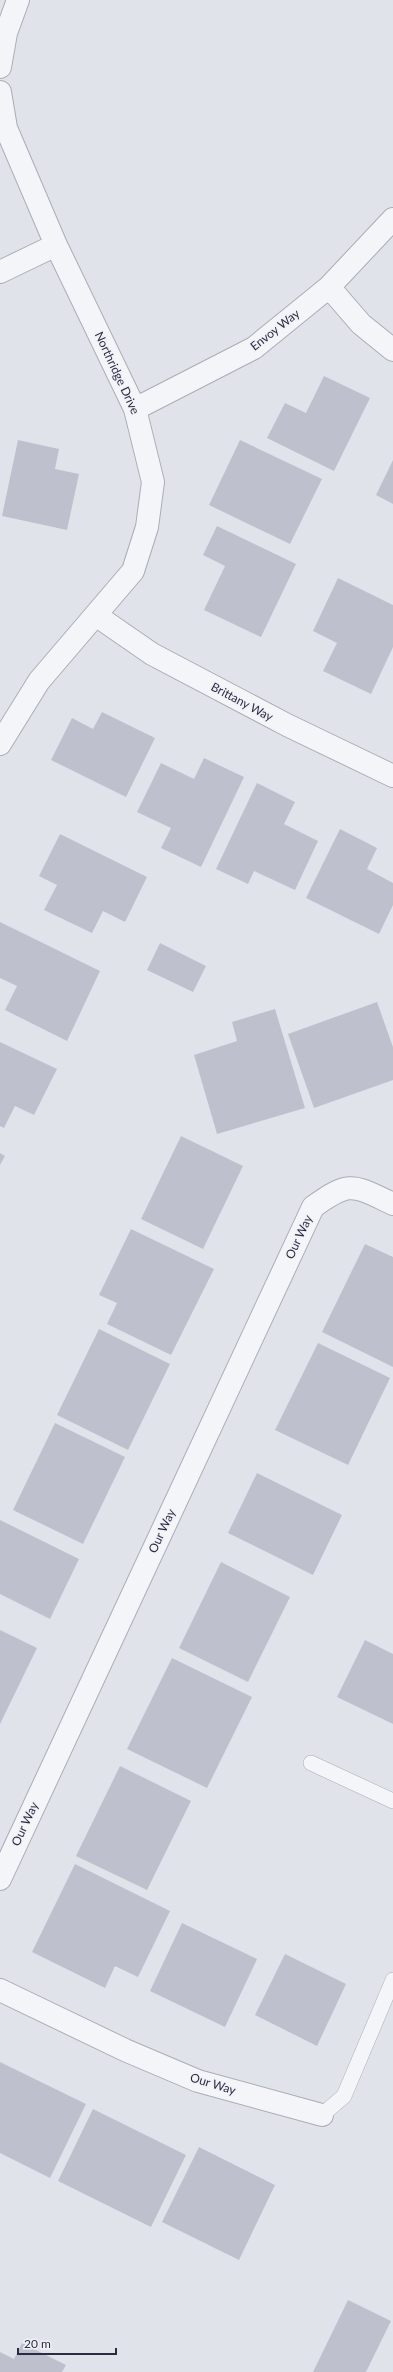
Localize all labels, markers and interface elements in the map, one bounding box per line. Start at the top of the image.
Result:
street label: Envoy Way [247,305,303,354]
street label: Northridge Drive [92,329,143,416]
street label: Brittany Way [209,679,277,725]
street label: Our Way [282,1212,316,1261]
street label: Our Way [145,1506,179,1555]
street label: Our Way [8,1799,42,1848]
street label: Our Way [188,2069,239,2098]
scale bar [18,2330,116,2356]
text: 20 m [24,2336,51,2351]

